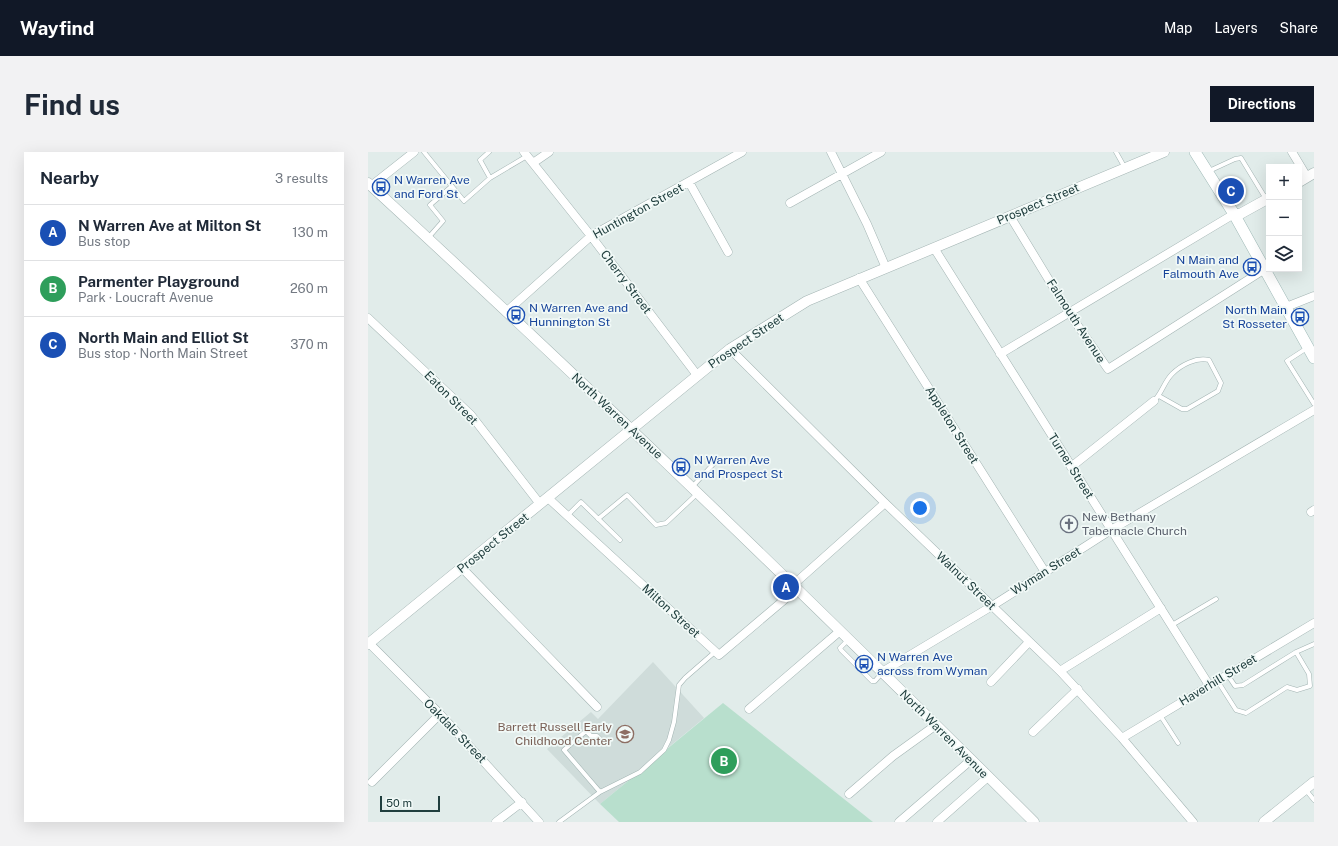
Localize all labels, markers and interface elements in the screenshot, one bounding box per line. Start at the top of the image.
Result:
text: Wayfind [20,17,94,39]
text: Map [1164,20,1192,36]
text: Layers [1214,20,1258,36]
text: Share [1280,20,1318,36]
button: Directions [1210,86,1314,122]
text: Find us [24,88,120,121]
map controls [1266,164,1302,272]
button: + [1266,164,1302,200]
text: Nearby [40,168,99,188]
text: 3 results [275,171,328,186]
place label: N Warren Ave and Ford St [394,173,470,201]
pin: C [1218,176,1244,206]
bus stop icon: N Warren Ave and Ford St [371,177,391,197]
street label: Huntington Street [590,180,686,242]
street label: Prospect Street [995,180,1081,228]
button: − [1266,200,1302,236]
text: N Warren Ave at Milton St [78,217,261,234]
text: A [48,225,58,240]
text: 130 m [292,225,328,240]
text: Bus stop [78,234,130,249]
button: layers [1266,236,1302,272]
street label: Cherry Street [598,247,655,317]
place label: N Main and Falmouth Ave [1163,253,1239,281]
bus stop icon: N Main and Falmouth Ave [1242,257,1262,277]
text: Parmenter Playground [78,273,239,290]
street label: Falmouth Avenue [1044,276,1108,366]
text: B [49,281,57,296]
text: 260 m [290,281,328,296]
text: Park · Loucraft Avenue [78,290,213,305]
place label: N Warren Ave and Hunnington St [529,301,628,329]
place label: North Main St Rosseter [1222,303,1287,331]
bus stop icon: N Warren Ave and Hunnington St [506,305,526,325]
bus stop icon: North Main St Rosseter [1290,307,1310,327]
street label: Prospect Street [706,310,787,371]
text: North Main and Elliot St [78,329,249,346]
text: C [48,337,58,352]
text: 370 m [290,337,328,352]
text: Bus stop · North Main Street [78,346,248,361]
street label: Eaton Street [421,368,481,428]
street label: North Warren Avenue [569,370,666,462]
street label: Appleton Street [923,384,982,467]
street label: Turner Street [1045,431,1097,502]
place label: N Warren Ave and Prospect St [694,453,783,481]
bus stop icon: N Warren Ave and Prospect St [671,457,691,477]
your location [910,498,930,518]
street label: Prospect Street [454,510,532,576]
place label: New Bethany Tabernacle Church [1082,510,1187,538]
church icon: New Bethany Tabernacle Church [1059,514,1079,534]
street label: Wyman Street [1008,544,1084,598]
street label: Walnut Street [933,549,999,613]
pin: A [773,572,799,602]
street label: Milton Street [639,581,703,641]
place label: N Warren Ave across from Wyman [877,650,987,678]
street label: Haverhill Street [1177,651,1260,709]
bus stop icon: N Warren Ave across from Wyman [854,654,874,674]
street label: North Warren Avenue [897,687,991,781]
street label: Oakdale Street [421,696,489,766]
place label: Barrett Russell Early Childhood Center [497,720,613,748]
school or university icon: Barrett Russell Early Childhood Center [615,724,635,744]
pin: B [711,746,737,776]
scale bar [380,794,440,813]
text: 50 m [386,797,412,809]

